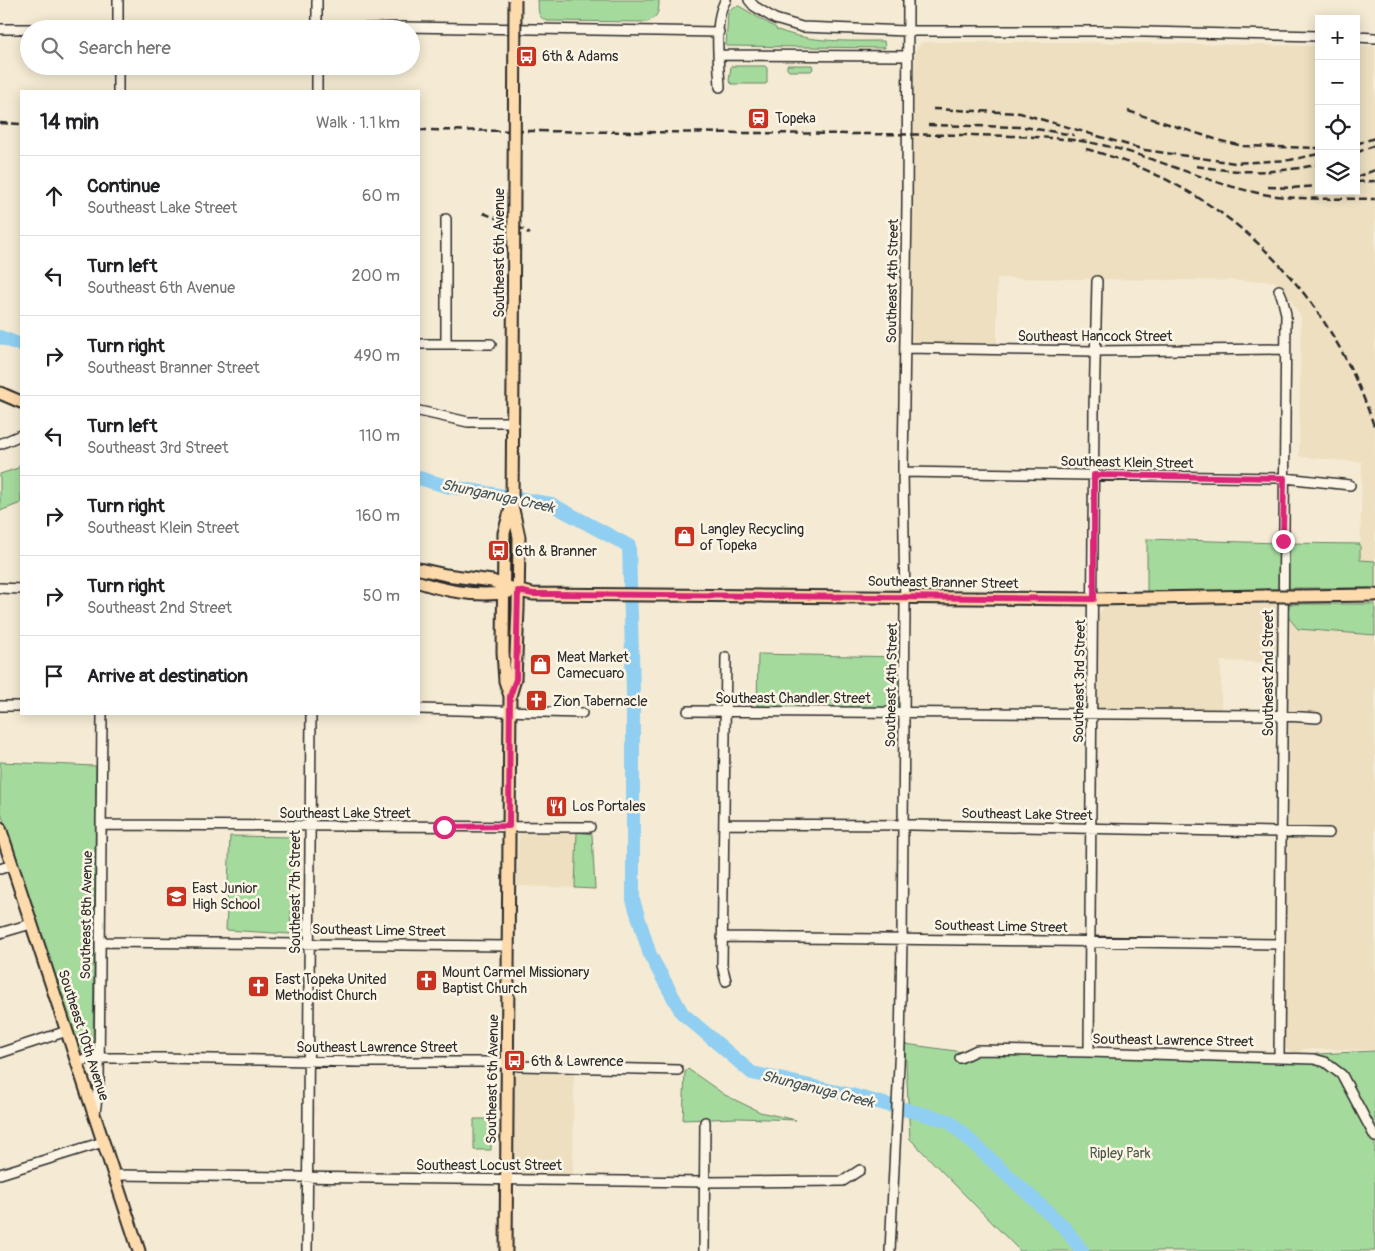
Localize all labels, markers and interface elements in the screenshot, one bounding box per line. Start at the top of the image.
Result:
map controls [1315,15,1360,195]
button: + [1315,15,1360,60]
search box [20,20,420,75]
icon: search [38,34,66,62]
text: Search here [78,36,171,60]
bus stop icon: 6th & Adams [514,44,538,68]
place label: 6th & Adams [542,48,619,65]
button: − [1315,60,1360,105]
button: locate [1315,105,1360,150]
station icon: Topeka [747,106,771,130]
text: 14 min [40,109,99,136]
place label: Topeka [775,110,816,127]
text: Walk · 1.1 km [316,113,400,133]
button: layers [1315,150,1360,195]
text: Continue [87,174,160,198]
icon: ahead [40,182,68,210]
text: 60 m [362,186,400,206]
street label: Southeast 6th Avenue [491,188,508,318]
text: Southeast Lake Street [87,198,237,218]
street label: Southeast 4th Street [883,218,902,343]
text: Turn left [87,254,157,278]
icon: left [40,262,68,290]
text: 200 m [352,266,400,286]
text: Southeast 6th Avenue [87,278,235,298]
street label: Southeast Hancock Street [1018,328,1173,345]
text: Turn right [87,334,165,358]
icon: right [40,342,68,370]
text: 490 m [354,346,400,366]
text: Southeast Branner Street [87,358,260,378]
text: Turn left [87,414,157,438]
icon: left [40,422,68,450]
text: 110 m [359,426,400,446]
text: Southeast 3rd Street [87,438,228,458]
street label: Southeast Klein Street [1060,453,1194,472]
water label: Shunganuga Creek [440,475,558,518]
text: Turn right [87,494,165,518]
icon: right [40,502,68,530]
text: 160 m [356,506,400,526]
text: Southeast Klein Street [87,518,239,538]
place label: Langley Recycling of Topeka [700,521,804,554]
shop icon: Langley Recycling of Topeka [672,525,696,549]
route end [1272,530,1295,553]
bus stop icon: 6th & Branner [487,539,511,563]
place label: 6th & Branner [515,543,597,560]
street label: Southeast Branner Street [867,573,1019,592]
text: Turn right [87,574,165,598]
icon: right [40,582,68,610]
text: 50 m [363,586,400,606]
text: Southeast 2nd Street [87,598,232,618]
street label: Southeast 2nd Street [1260,609,1277,736]
street label: Southeast 3rd Street [1070,619,1089,743]
street label: Southeast 4th Street [882,622,901,747]
place label: Meat Market Camecuaro [557,649,629,682]
shop icon: Meat Market Camecuaro [529,653,553,677]
icon: arrive [40,662,68,690]
text: Arrive at destination [87,664,248,688]
church icon: Zion Tabernacle [525,689,549,713]
street label: Southeast Chandler Street [715,690,871,707]
place label: Zion Tabernacle [553,693,647,710]
restaurant icon: Los Portales [544,794,568,818]
place label: Los Portales [572,798,646,815]
street label: Southeast Lake Street [279,805,411,822]
street label: Southeast Lake Street [961,805,1093,824]
route start [433,816,456,839]
street label: Southeast 7th Street [287,830,304,954]
street label: Southeast 8th Avenue [77,850,96,979]
place label: East Junior High School [192,880,260,913]
school or university icon: East Junior High School [164,884,188,908]
street label: Southeast Lime Street [934,917,1068,936]
street label: Southeast Lime Street [312,921,446,940]
place label: Mount Carmel Missionary Baptist Church [442,964,589,997]
street label: Southeast 10th Avenue [54,968,113,1103]
church icon: Mount Carmel Missionary Baptist Church [414,968,438,992]
place label: East Topeka United Methodist Church [275,971,387,1004]
church icon: East Topeka United Methodist Church [247,975,271,999]
street label: Southeast 6th Avenue [483,1014,502,1144]
street label: Southeast Lawrence Street [1092,1031,1254,1050]
street label: Southeast Lawrence Street [296,1039,458,1056]
bus stop icon: 6th & Lawrence [503,1049,527,1073]
place label: 6th & Lawrence [531,1053,623,1070]
water label: Shunganuga Creek [760,1066,878,1113]
park label: Ripley Park [1090,1145,1151,1162]
street label: Southeast Locust Street [416,1157,562,1174]

